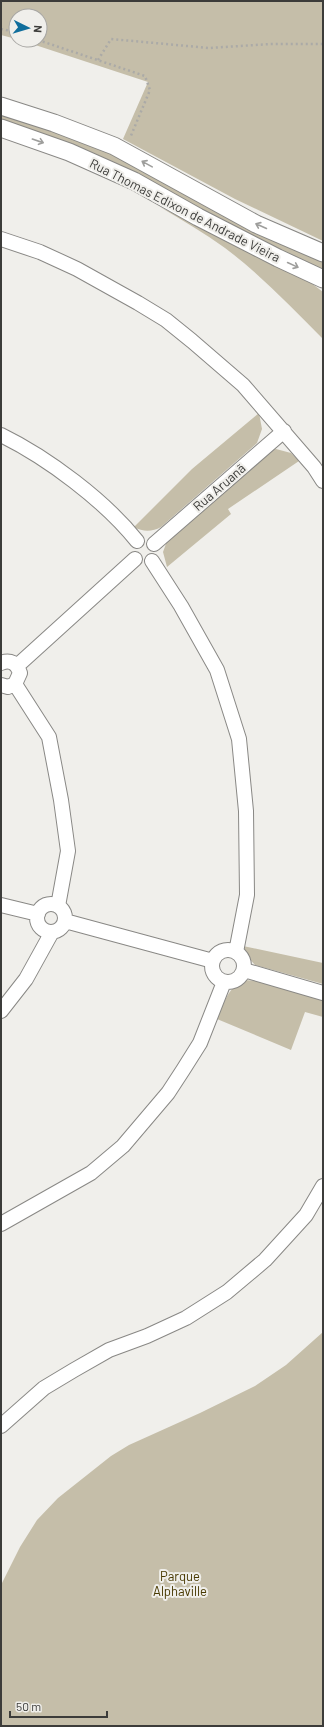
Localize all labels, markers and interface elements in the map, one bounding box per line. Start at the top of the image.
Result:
north arrow [8,8,48,48]
text: N [32,25,45,33]
one-way arrow [31,138,44,145]
street label: Rua Thomas Edixon de Andrade Vieira [87,155,283,265]
one-way arrow [141,160,153,168]
one-way arrow [256,222,268,229]
one-way arrow [287,262,299,269]
street label: Rua Aruanã [190,460,248,514]
park label: Parque Alphaville [153,1568,207,1599]
scale bar [10,1693,107,1719]
text: 50 m [16,1699,41,1713]

